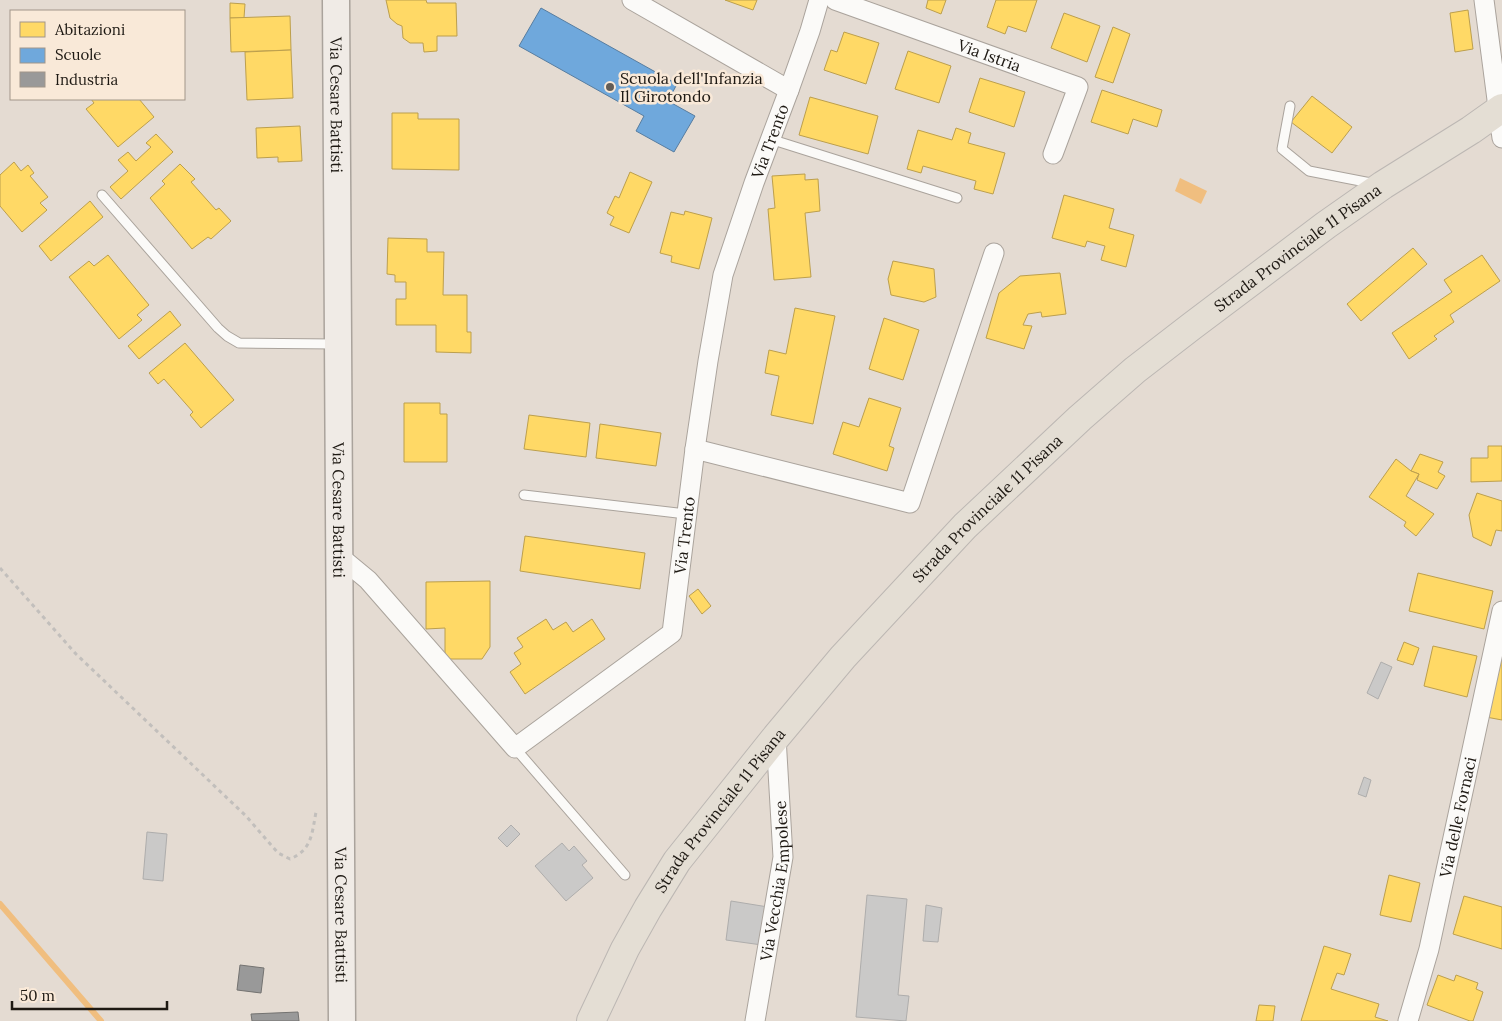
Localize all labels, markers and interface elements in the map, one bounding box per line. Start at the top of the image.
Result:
legend [10,10,185,100]
text: Abitazioni [54,20,125,39]
street label: Via Istria [954,34,1024,76]
street label: Via Cesare Battisti [326,36,347,173]
text: Scuole [55,45,101,64]
place label: Scuola dell'Infanzia Il Girotondo [620,68,763,106]
text: Industria [55,70,118,89]
marker: Scuola dell'Infanzia Il Girotondo [604,81,616,93]
street label: Via Trento [746,101,793,182]
street label: Strada Provinciale 11 Pisana [1210,180,1385,316]
street label: Strada Provinciale 11 Pisana [908,430,1066,586]
street label: Via Cesare Battisti [329,441,349,578]
street label: Via Trento [669,495,699,576]
street label: Strada Provinciale 11 Pisana [650,724,789,896]
street label: Via delle Fornaci [1435,755,1480,880]
street label: Via Vecchia Empolese [755,800,793,963]
street label: Via Cesare Battisti [331,846,352,983]
scale bar [12,978,168,1010]
text: 50 m [20,986,55,1005]

